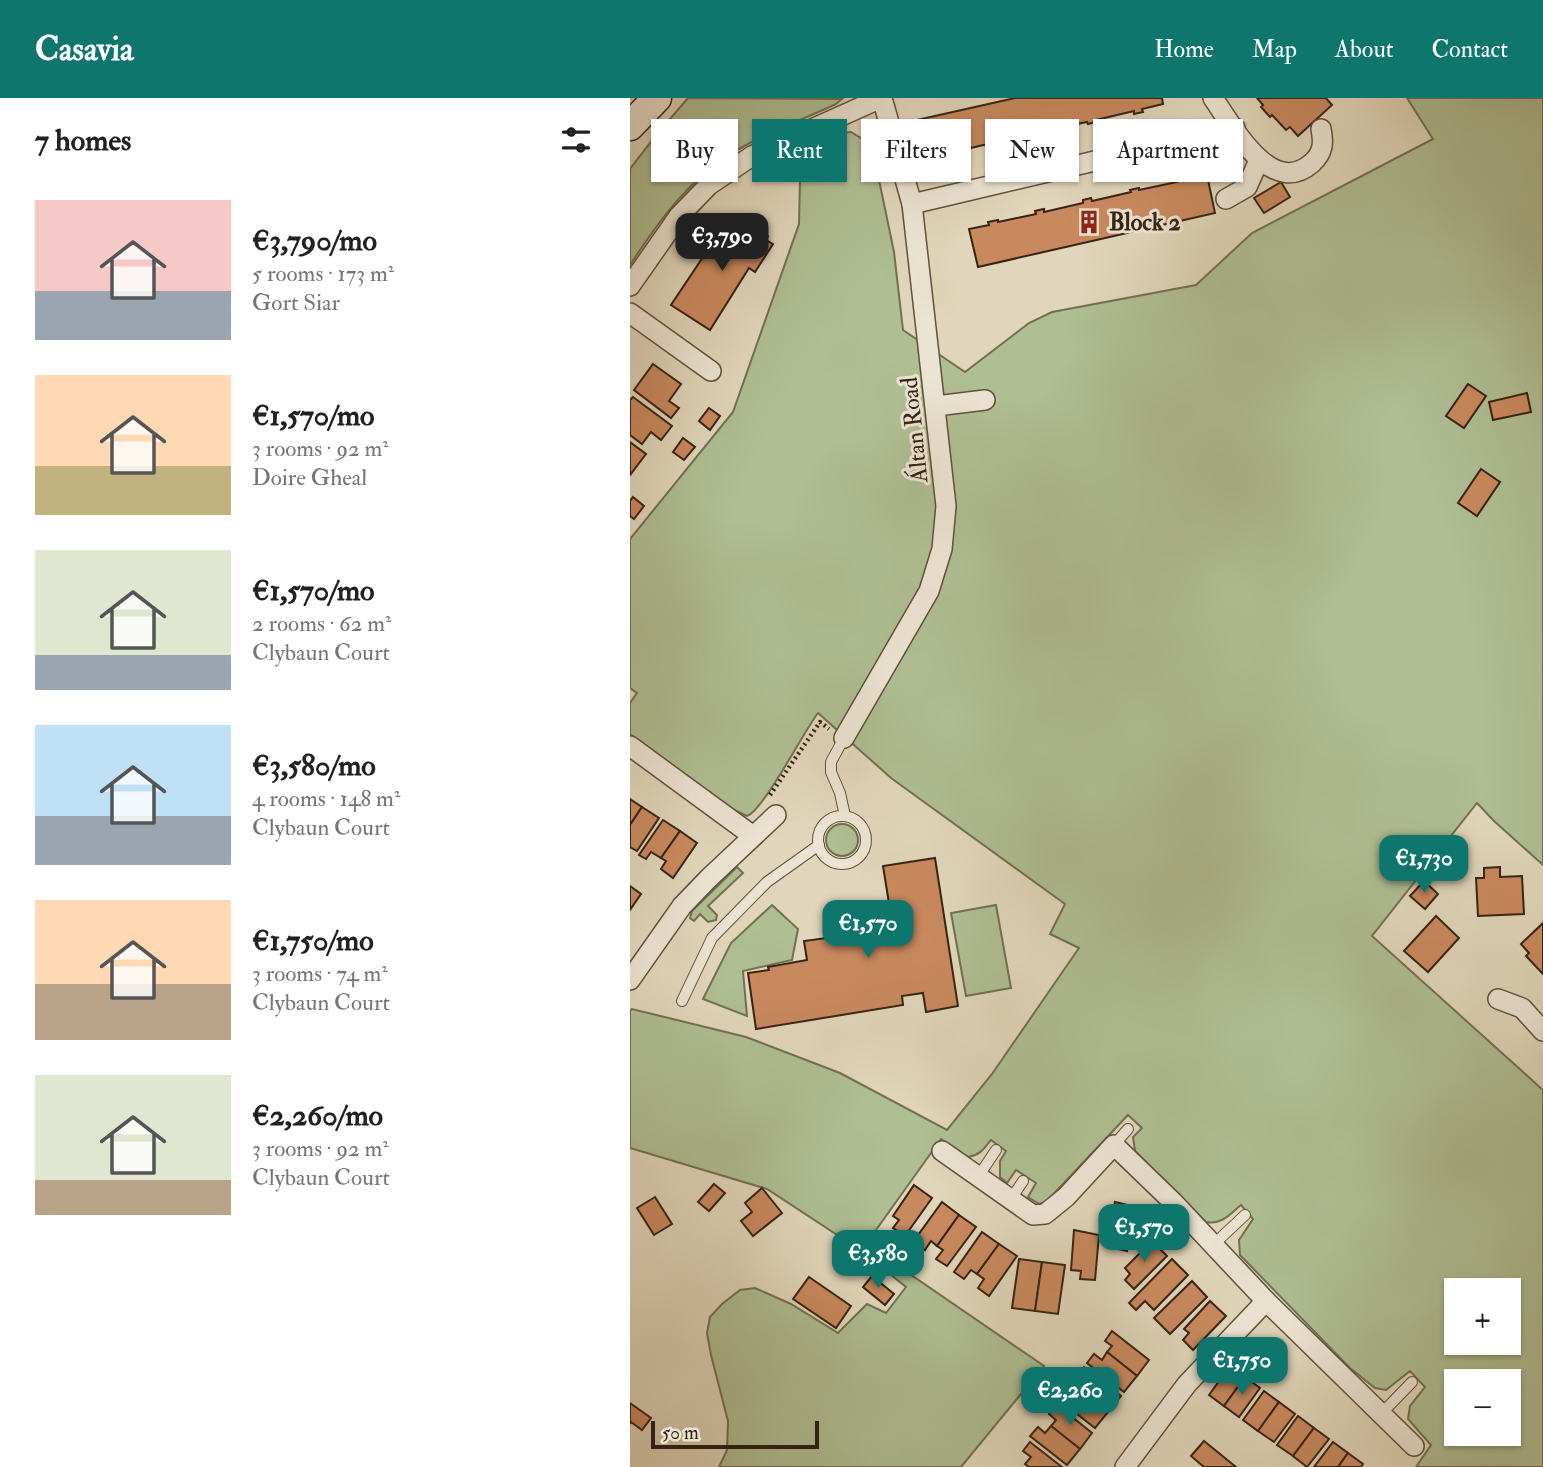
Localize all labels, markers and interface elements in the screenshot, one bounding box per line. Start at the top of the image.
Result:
text: Casavia [35,29,134,70]
text: Home [1154,34,1214,65]
text: Map [1252,34,1297,65]
text: About [1335,34,1394,65]
text: Contact [1432,34,1508,65]
chip: Buy [651,119,738,182]
chip: Rent [752,119,847,182]
chip: Filters [861,119,971,182]
chip: New [985,119,1079,182]
chip: Apartment [1093,119,1243,182]
icon: filters [557,121,595,159]
text: 7 homes [35,122,131,159]
place label: Block 2 [1109,207,1181,238]
building icon: Block 2 [1075,208,1103,236]
pin: €3,790 [665,214,779,273]
text: €3,790 [691,221,753,250]
text: €3,790/mo [252,222,377,259]
icon: home [91,228,175,312]
text: 5 rooms · 173 m² [252,259,394,288]
text: Gort Siar [252,288,340,317]
street label: Áltan Road [893,375,936,486]
text: €1,570/mo [252,397,375,434]
icon: home [91,403,175,487]
text: 3 rooms · 92 m² [252,434,389,463]
text: Doire Gheal [252,463,367,492]
text: €1,570/mo [252,572,375,609]
icon: home [91,578,175,662]
text: 2 rooms · 62 m² [252,609,391,638]
text: Clybaun Court [252,638,390,667]
text: €3,580/mo [252,747,376,784]
icon: home [91,753,175,837]
text: 4 rooms · 148 m² [252,784,400,813]
text: Clybaun Court [252,813,390,842]
pin: €1,730 [1367,836,1481,895]
text: €1,730 [1395,843,1453,872]
pin: €1,570 [811,900,925,960]
text: €1,570 [838,908,898,937]
text: €1,750/mo [252,922,374,959]
icon: home [91,928,175,1012]
text: 3 rooms · 74 m² [252,959,388,988]
text: Clybaun Court [252,988,390,1017]
text: €2,260/mo [252,1097,383,1134]
icon: home [91,1103,175,1187]
text: 3 rooms · 92 m² [252,1134,389,1163]
text: Clybaun Court [252,1163,390,1192]
pin: €1,570 [1087,1204,1201,1264]
text: €1,570 [1114,1212,1174,1241]
pin: €3,580 [821,1230,935,1290]
text: €3,580 [848,1238,908,1267]
map controls [1444,1278,1521,1446]
button: + [1444,1278,1521,1355]
pin: €1,750 [1185,1338,1299,1397]
text: €1,750 [1213,1345,1271,1374]
pin: €2,260 [1013,1368,1127,1427]
button: − [1444,1369,1521,1446]
text: €2,260 [1037,1375,1103,1404]
scale bar [651,1418,819,1450]
text: 50 m [662,1421,699,1445]

